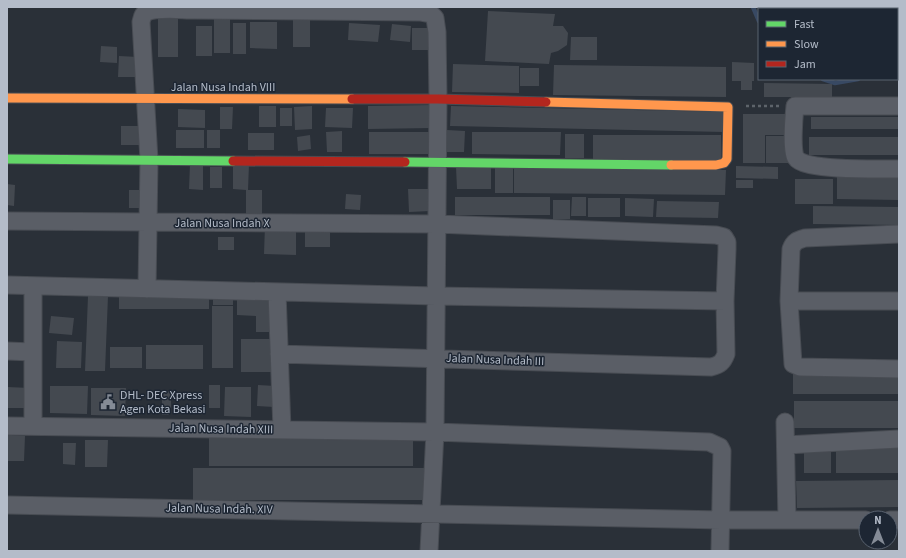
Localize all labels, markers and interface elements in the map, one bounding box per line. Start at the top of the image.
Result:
legend [758,8,898,80]
text: Fast [794,16,814,33]
text: Slow [794,36,819,53]
text: Jam [794,56,816,73]
street label: Jalan Nusa Indah VIII [171,79,275,96]
street label: Jalan Nusa Indah X [174,215,270,232]
street label: Jalan Nusa Indah III [445,350,545,370]
place label: DHL- DEC Xpress Agen Kota Bekasi [120,387,206,418]
public building icon: DHL- DEC Xpress Agen Kota Bekasi [99,393,117,411]
street label: Jalan Nusa Indah XIII [169,420,273,438]
street label: Jalan Nusa Indah. XIV [165,500,274,518]
north arrow [858,510,898,550]
text: N [874,513,882,528]

